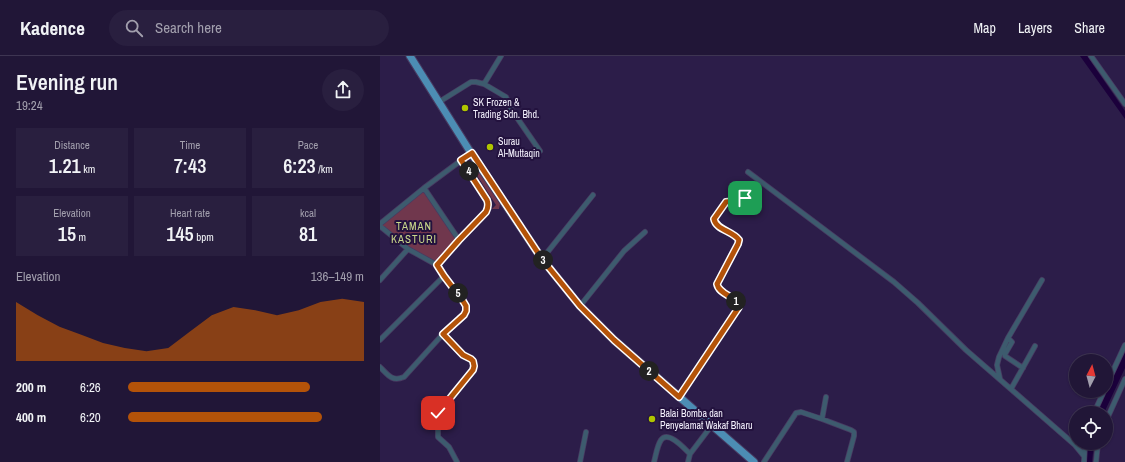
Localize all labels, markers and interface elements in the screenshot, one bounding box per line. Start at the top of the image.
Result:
search box [109,10,389,46]
text: Kadence [20,15,85,41]
icon: search [123,17,145,39]
text: Search here [155,17,222,38]
text: Map [974,19,996,37]
text: Layers [1018,19,1052,37]
text: Share [1074,19,1105,37]
text: Evening run [16,67,118,97]
button: share [322,69,364,111]
place label: SK Frozen & Trading Sdn. Bhd. [473,96,539,121]
text: 19:24 [16,97,43,114]
marker: SK Frozen & Trading Sdn. Bhd. [460,103,470,113]
place label: Surau Al-Muttaqin [497,135,540,160]
text: Distance [54,138,90,152]
text: Time [180,138,200,152]
text: Pace [298,138,318,152]
marker: Surau Al-Muttaqin [485,142,495,152]
text: 1.21 [49,152,81,179]
text: 7:43 [174,152,206,179]
text: 6:23 [283,152,316,179]
pin: 4 [459,161,479,181]
text: km [81,162,95,176]
text: /km [316,162,333,176]
text: 4 [466,164,472,178]
pin [728,181,762,215]
icon: arrive [734,187,756,209]
text: Elevation [53,206,91,220]
text: Heart rate [170,206,210,220]
text: kcal [300,206,316,220]
district label: TAMAN KASTURI [391,219,437,246]
text: 15 [58,220,76,247]
text: 145 [166,220,194,247]
text: 81 [299,220,317,247]
text: m [76,230,86,244]
text: bpm [194,230,214,244]
pin: 3 [533,250,553,270]
text: 3 [540,253,546,267]
text: Elevation [16,268,60,285]
text: 136–149 m [311,268,364,285]
pin: 5 [448,283,468,303]
text: 5 [455,286,461,300]
pin: 1 [726,291,746,311]
text: 1 [733,294,739,308]
north arrow [1069,354,1113,398]
map controls [1069,354,1113,450]
pin: 2 [639,361,659,381]
text: 2 [646,364,652,378]
text: 200 m [16,379,46,396]
text: 6:26 [80,379,101,396]
pin [421,396,455,430]
icon: check [427,402,449,424]
button: locate [1069,406,1113,450]
place label: Balai Bomba dan Penyelamat Wakaf Bharu [660,407,753,432]
text: 400 m [16,409,46,426]
text: 6:20 [80,409,101,426]
marker: Balai Bomba dan Penyelamat Wakaf Bharu [647,414,657,424]

